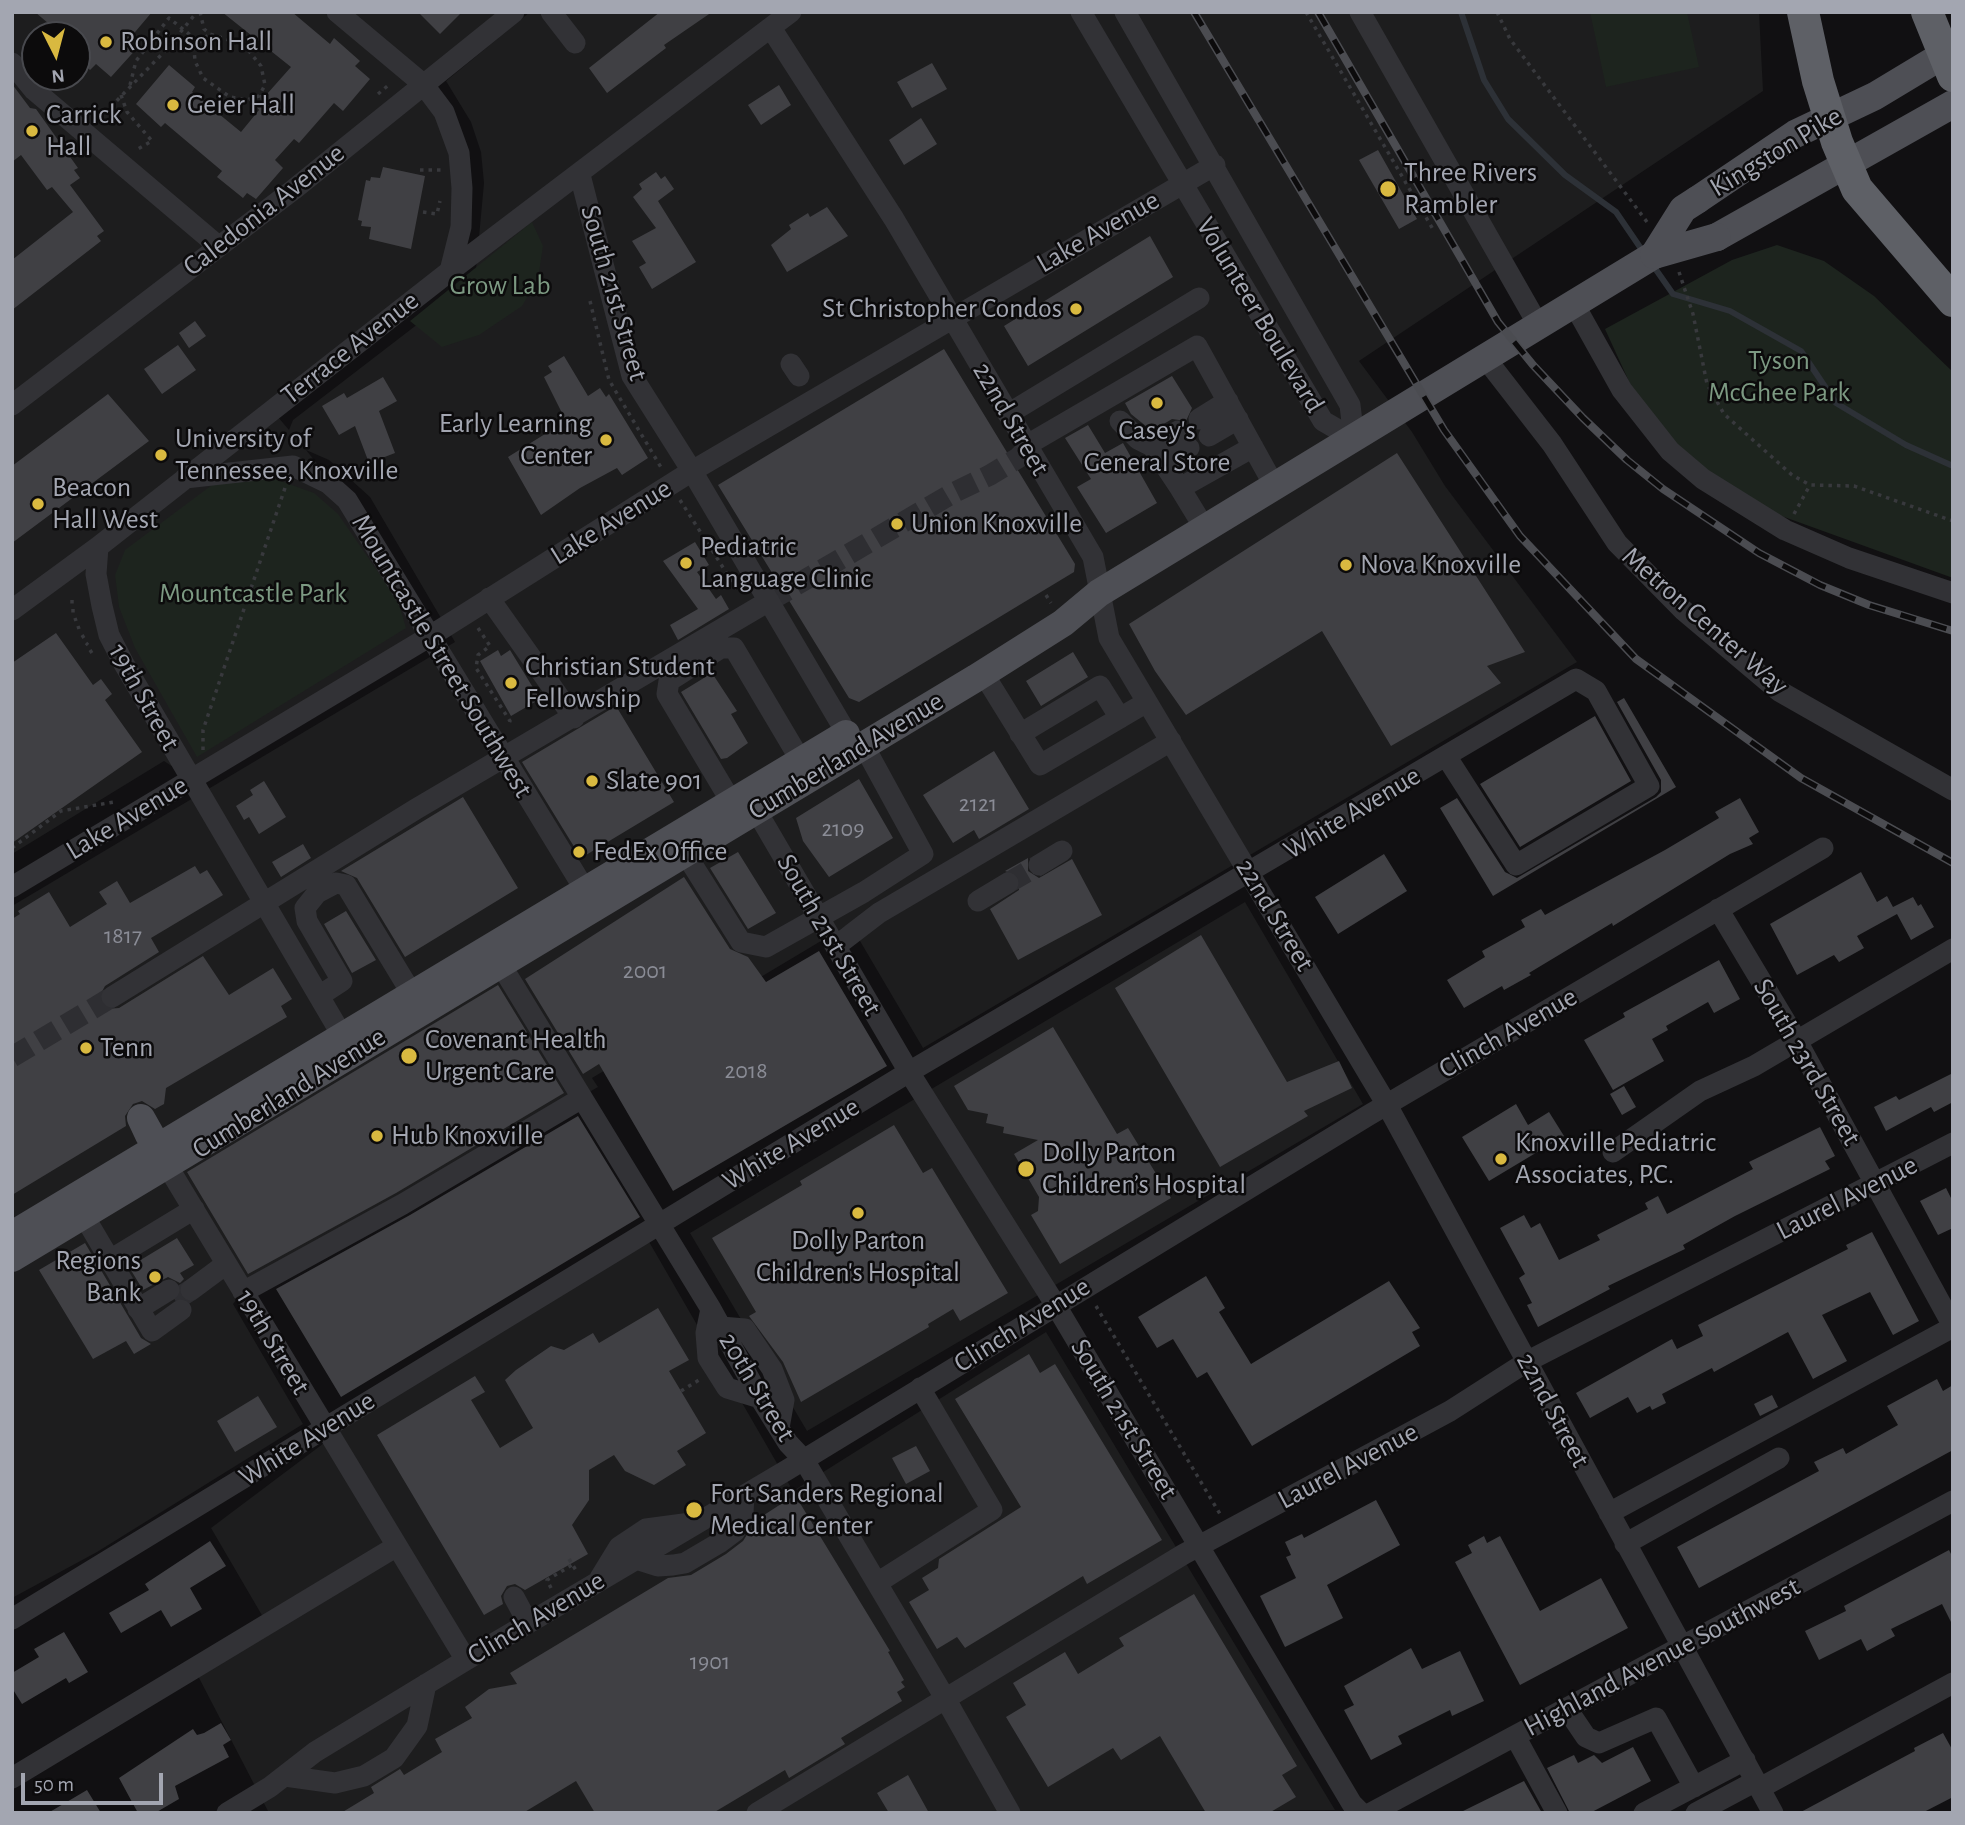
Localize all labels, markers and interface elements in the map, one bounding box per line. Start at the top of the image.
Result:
north arrow [21,21,91,91]
place label: Robinson Hall [120,25,272,59]
marker: Robinson Hall [98,34,114,50]
text: N [50,65,66,86]
place label: Geier Hall [187,88,295,122]
marker: Geier Hall [165,97,181,113]
place label: Carrick Hall [46,98,122,164]
street label: Kingston Pike [1704,99,1848,205]
marker: Carrick Hall [24,123,40,139]
street label: Caledonia Avenue [177,137,351,283]
place label: Three Rivers Rambler [1404,156,1537,222]
marker: Three Rivers Rambler [1378,179,1398,199]
street label: Lake Avenue [1031,183,1165,281]
street label: South 21st Street [573,201,655,385]
street label: Volunteer Boulevard [1188,211,1332,419]
park label: Grow Lab [449,269,551,303]
street label: Terrace Avenue [274,284,426,412]
place label: St Christopher Condos [822,292,1062,326]
marker: St Christopher Condos [1068,301,1084,317]
park label: Tyson McGhee Park [1708,344,1850,410]
street label: 22nd Street [965,356,1057,482]
marker: Casey's General Store [1149,395,1165,411]
place label: Early Learning Center [439,407,592,473]
place label: Casey's General Store [1084,414,1230,480]
place label: University of Tennessee, Knoxville [175,422,398,488]
marker: Early Learning Center [598,432,614,448]
marker: University of Tennessee, Knoxville [153,447,169,463]
place label: Beacon Hall West [52,471,158,537]
street label: Lake Avenue [544,472,678,572]
marker: Beacon Hall West [30,496,46,512]
place label: Union Knoxville [911,507,1082,541]
street label: Mountcastle Street Southwest [344,508,540,804]
marker: Union Knoxville [889,516,905,532]
place label: Pediatric Language Clinic [700,530,871,596]
street label: Metron Center Way [1615,540,1795,702]
place label: Nova Knoxville [1360,548,1521,582]
marker: Pediatric Language Clinic [678,555,694,571]
marker: Nova Knoxville [1338,557,1354,573]
park label: Mountcastle Park [159,577,347,611]
street label: 19th Street [101,638,187,756]
place label: Christian Student Fellowship [525,650,715,716]
marker: Christian Student Fellowship [503,675,519,691]
street label: Cumberland Avenue [742,684,950,828]
street label: White Avenue [1277,759,1427,867]
place label: Slate 901 [606,764,702,798]
street label: Lake Avenue [60,769,194,867]
marker: Slate 901 [584,773,600,789]
house number: 2121 [959,790,997,818]
house number: 2109 [821,815,865,843]
place label: FedEx Office [593,835,727,869]
marker: FedEx Office [571,844,587,860]
street label: South 21st Street [769,848,889,1022]
street label: 22nd Street [1228,853,1322,977]
house number: 1817 [104,922,142,950]
house number: 2001 [623,957,667,985]
street label: South 23rd Street [1746,973,1868,1151]
street label: Clinch Avenue [1433,980,1583,1086]
street label: Cumberland Avenue [186,1020,392,1166]
place label: Covenant Health Urgent Care [425,1023,607,1089]
place label: Tenn [100,1031,153,1065]
marker: Tenn [78,1040,94,1056]
marker: Covenant Health Urgent Care [399,1046,419,1066]
house number: 2018 [724,1057,768,1085]
street label: White Avenue [716,1090,866,1198]
place label: Hub Knoxville [391,1119,543,1153]
place label: Knoxville Pediatric Associates, P.C. [1515,1126,1716,1192]
marker: Hub Knoxville [369,1128,385,1144]
place label: Dolly Parton Children’s Hospital [1042,1136,1246,1202]
street label: Laurel Avenue [1771,1148,1923,1248]
marker: Knoxville Pediatric Associates, P.C. [1493,1151,1509,1167]
marker: Dolly Parton Children’s Hospital [1016,1159,1036,1179]
marker: Dolly Parton Children's Hospital [850,1205,866,1221]
place label: Dolly Parton Children's Hospital [756,1224,960,1290]
place label: Regions Bank [55,1244,141,1310]
marker: Regions Bank [147,1269,163,1285]
street label: Clinch Avenue [948,1270,1096,1380]
street label: 19th Street [229,1283,317,1401]
street label: 20th Street [711,1326,803,1448]
street label: South 21st Street [1063,1333,1185,1505]
street label: 22nd Street [1509,1347,1597,1473]
street label: White Avenue [233,1384,381,1494]
street label: Laurel Avenue [1272,1415,1424,1517]
place label: Fort Sanders Regional Medical Center [710,1477,944,1543]
marker: Fort Sanders Regional Medical Center [684,1500,704,1520]
street label: Clinch Avenue [461,1564,611,1672]
street label: Highland Avenue Southwest [1518,1570,1806,1744]
house number: 1901 [690,1648,730,1676]
scale bar [24,1758,166,1802]
text: 50 m [34,1774,74,1795]

